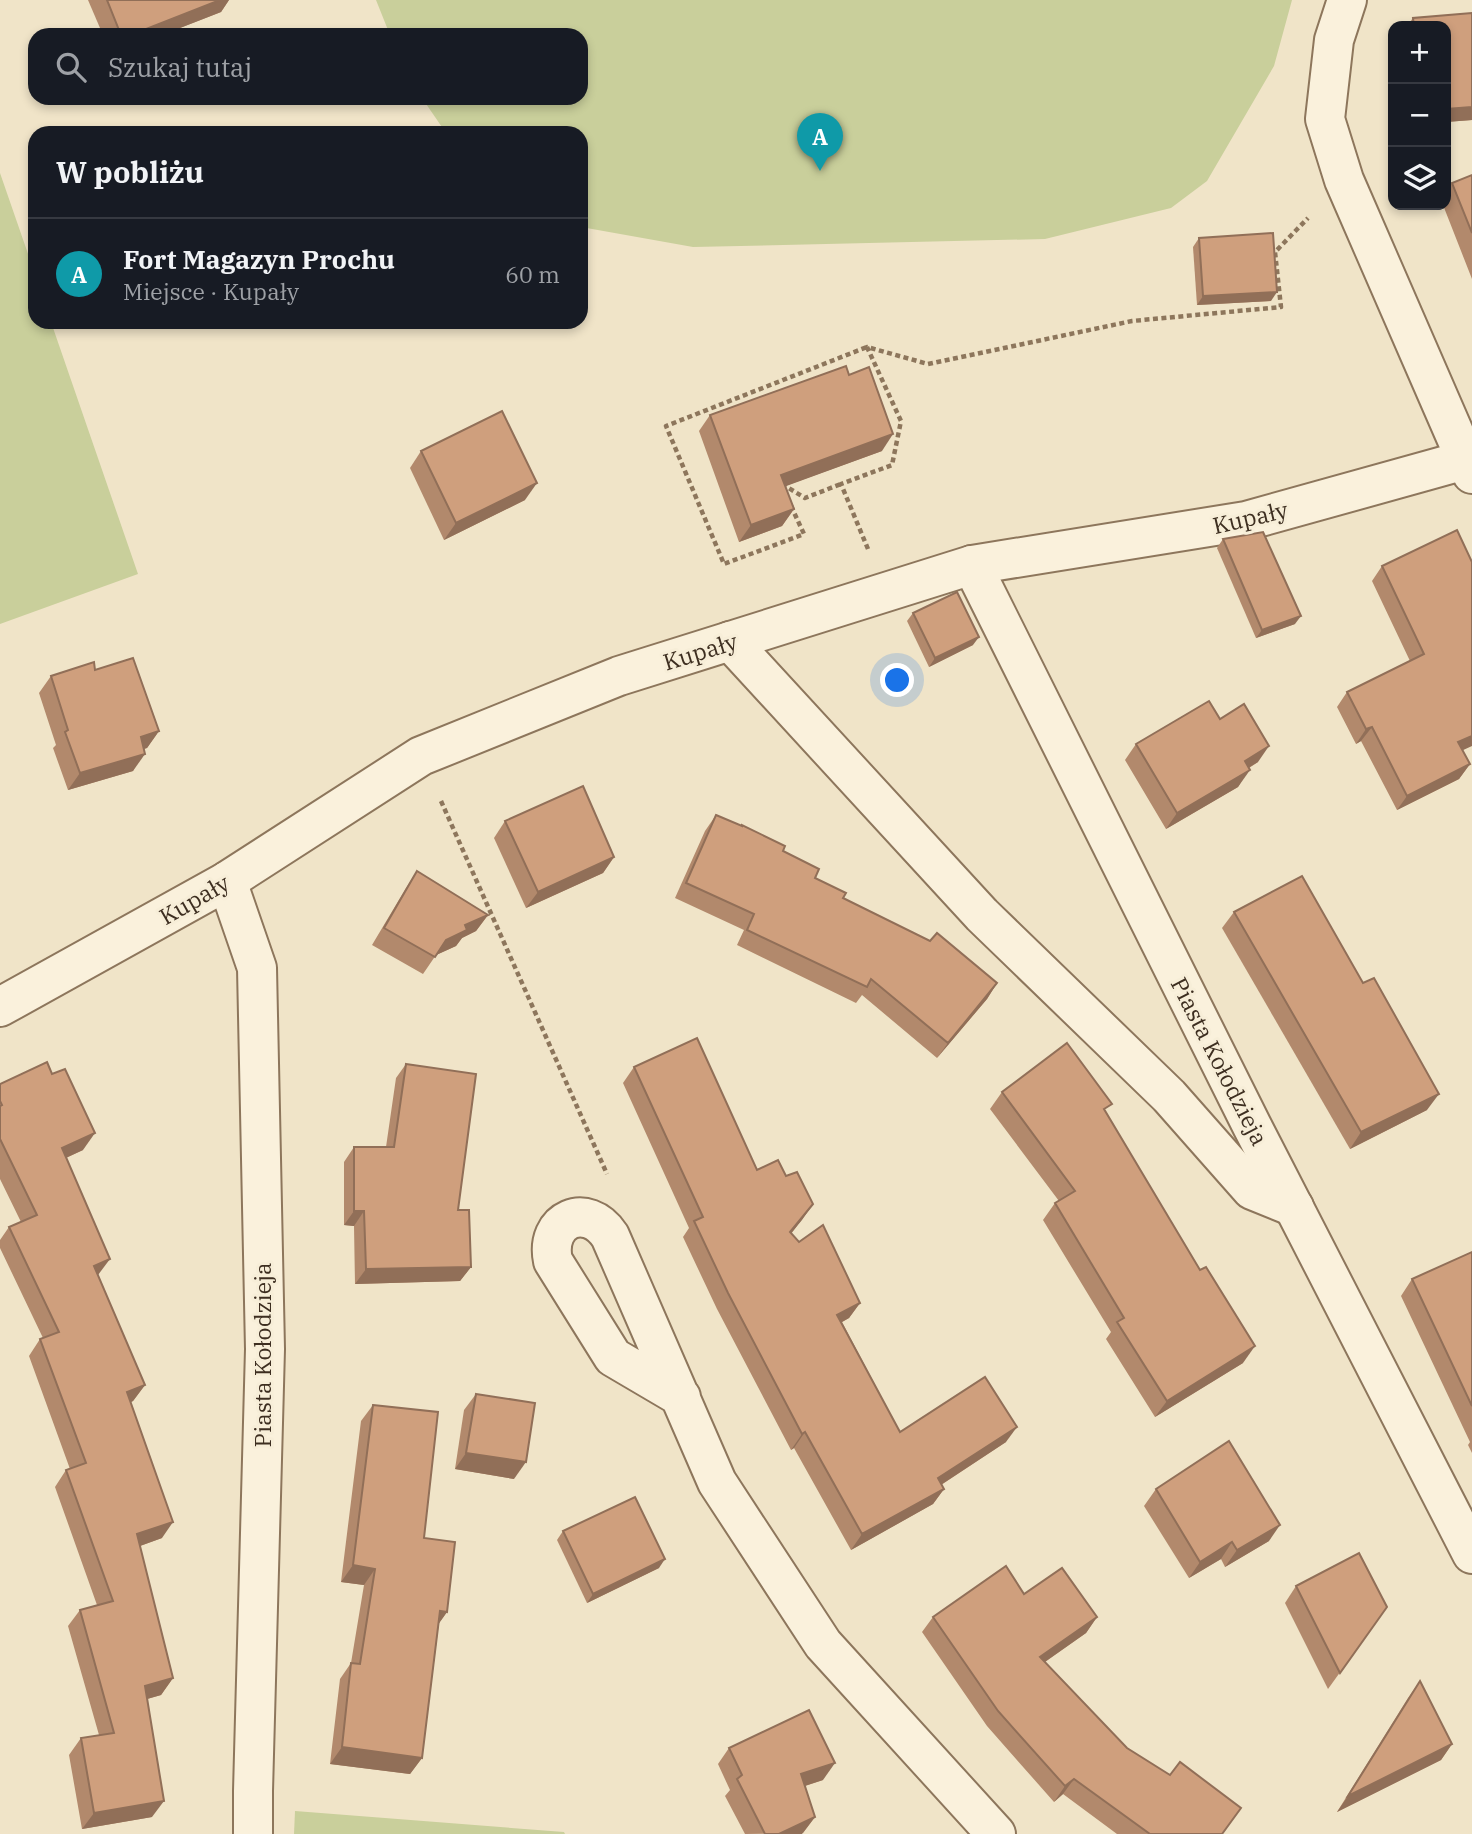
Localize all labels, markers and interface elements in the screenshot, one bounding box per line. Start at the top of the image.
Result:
map controls [1388,21,1451,210]
button: + [1388,21,1451,84]
search box [28,28,588,105]
icon: search [52,48,90,86]
text: Szukaj tutaj [108,50,252,84]
button: − [1388,84,1451,147]
pin: A [797,113,843,171]
button: layers [1388,147,1451,210]
text: W pobliżu [56,152,204,191]
text: Fort Magazyn Prochu [123,242,395,276]
text: A [71,259,87,289]
text: 60 m [505,259,560,289]
text: Miejsce · Kupały [123,276,299,306]
street label: Kupały [1210,494,1291,540]
street label: Kupały [659,625,741,676]
your location [880,663,914,697]
street label: Kupały [154,867,235,931]
street label: Piasta Kołodzieja [1165,972,1275,1150]
street label: Piasta Kołodzieja [247,1263,277,1447]

